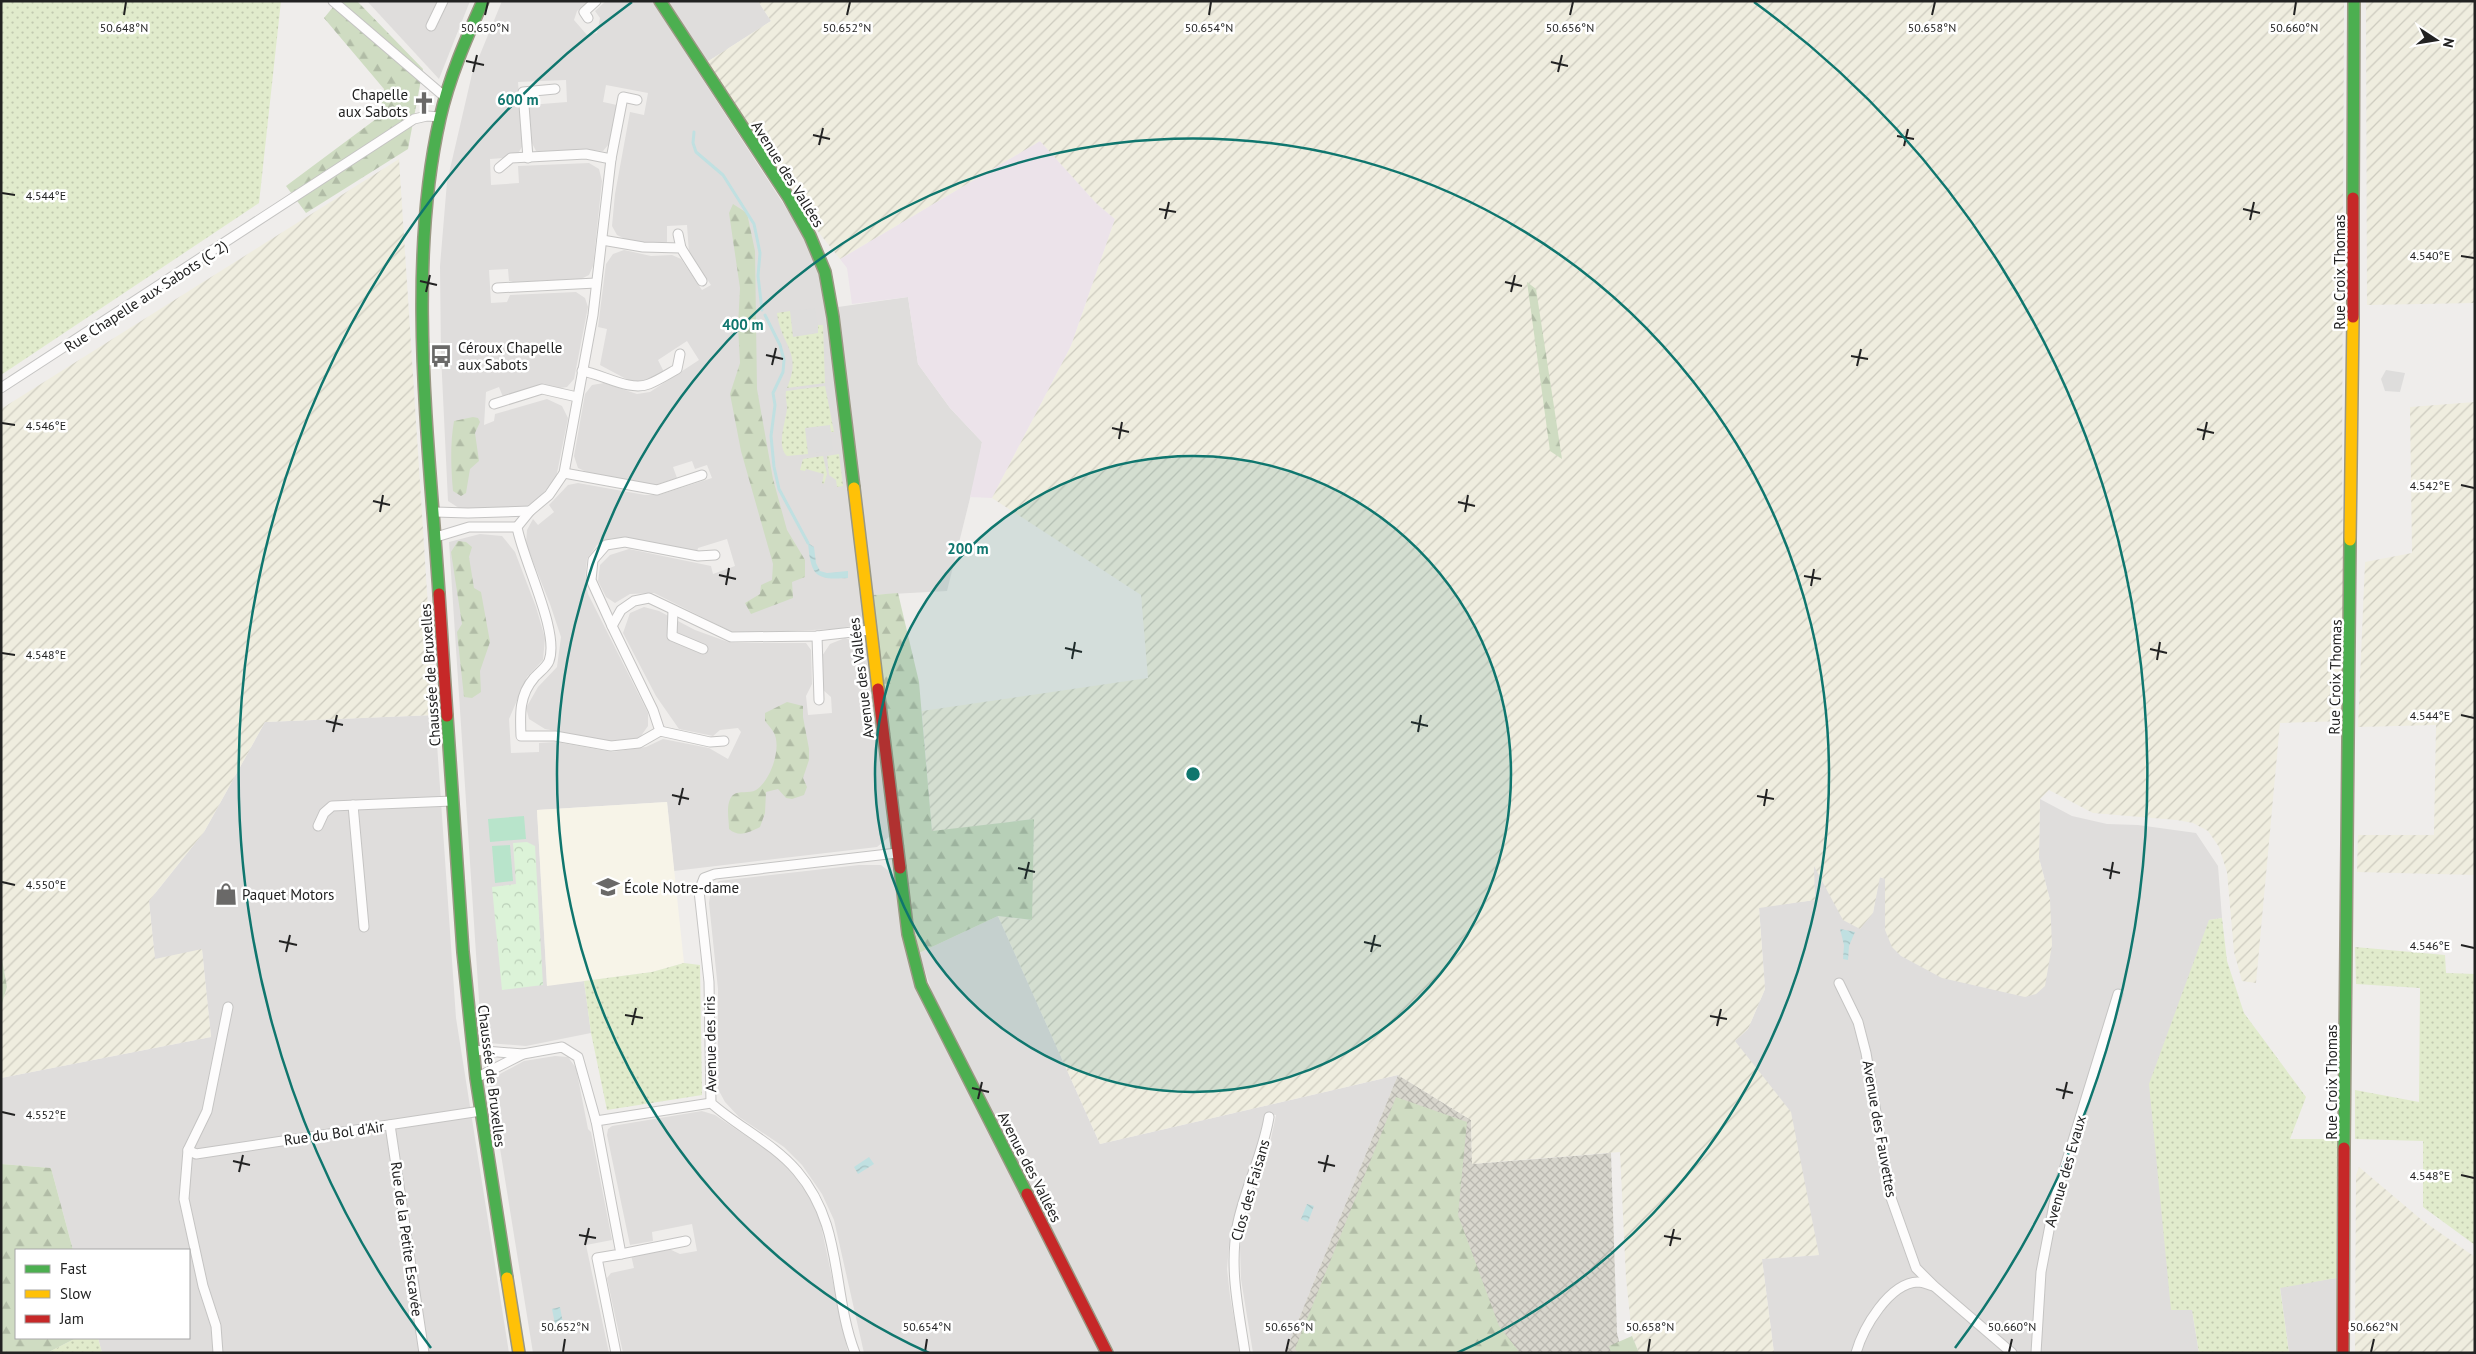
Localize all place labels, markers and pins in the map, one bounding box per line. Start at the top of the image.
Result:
place label: Chapelle aux Sabots [338,85,408,121]
church icon: Chapelle aux Sabots [411,90,437,116]
place label: Céroux Chapelle aux Sabots [458,338,563,374]
bus stop icon: Céroux Chapelle aux Sabots [428,343,454,369]
centre of rings [1184,765,1202,783]
school or university icon: École Notre-dame [595,874,621,900]
place label: École Notre-dame [624,878,739,897]
shop icon: Paquet Motors [213,881,239,907]
place label: Paquet Motors [242,885,334,904]

